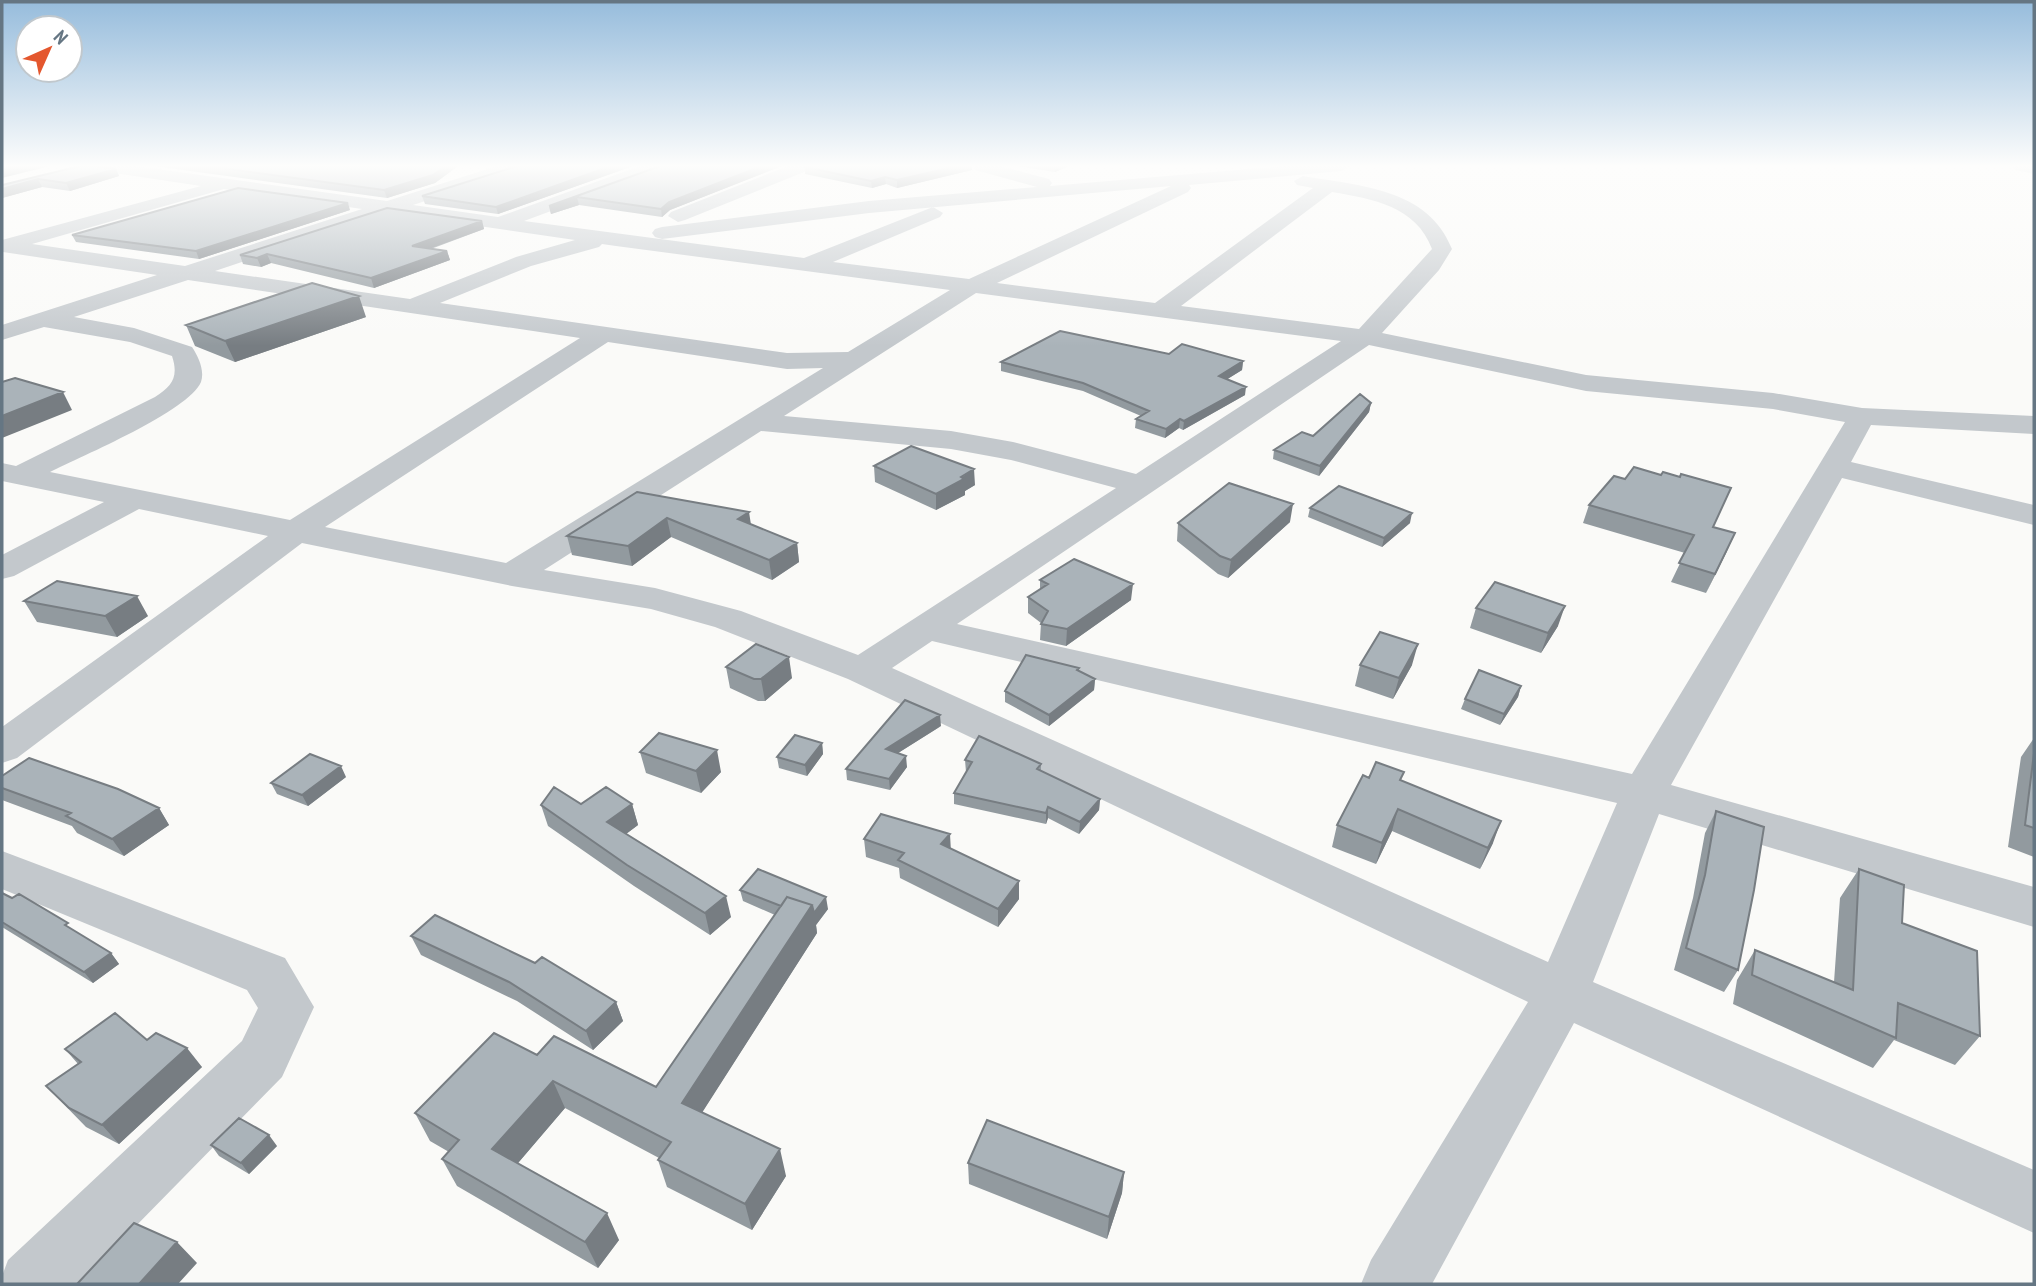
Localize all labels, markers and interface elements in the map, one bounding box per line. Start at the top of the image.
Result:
north arrow [14,14,84,84]
text: N [49,25,73,49]

